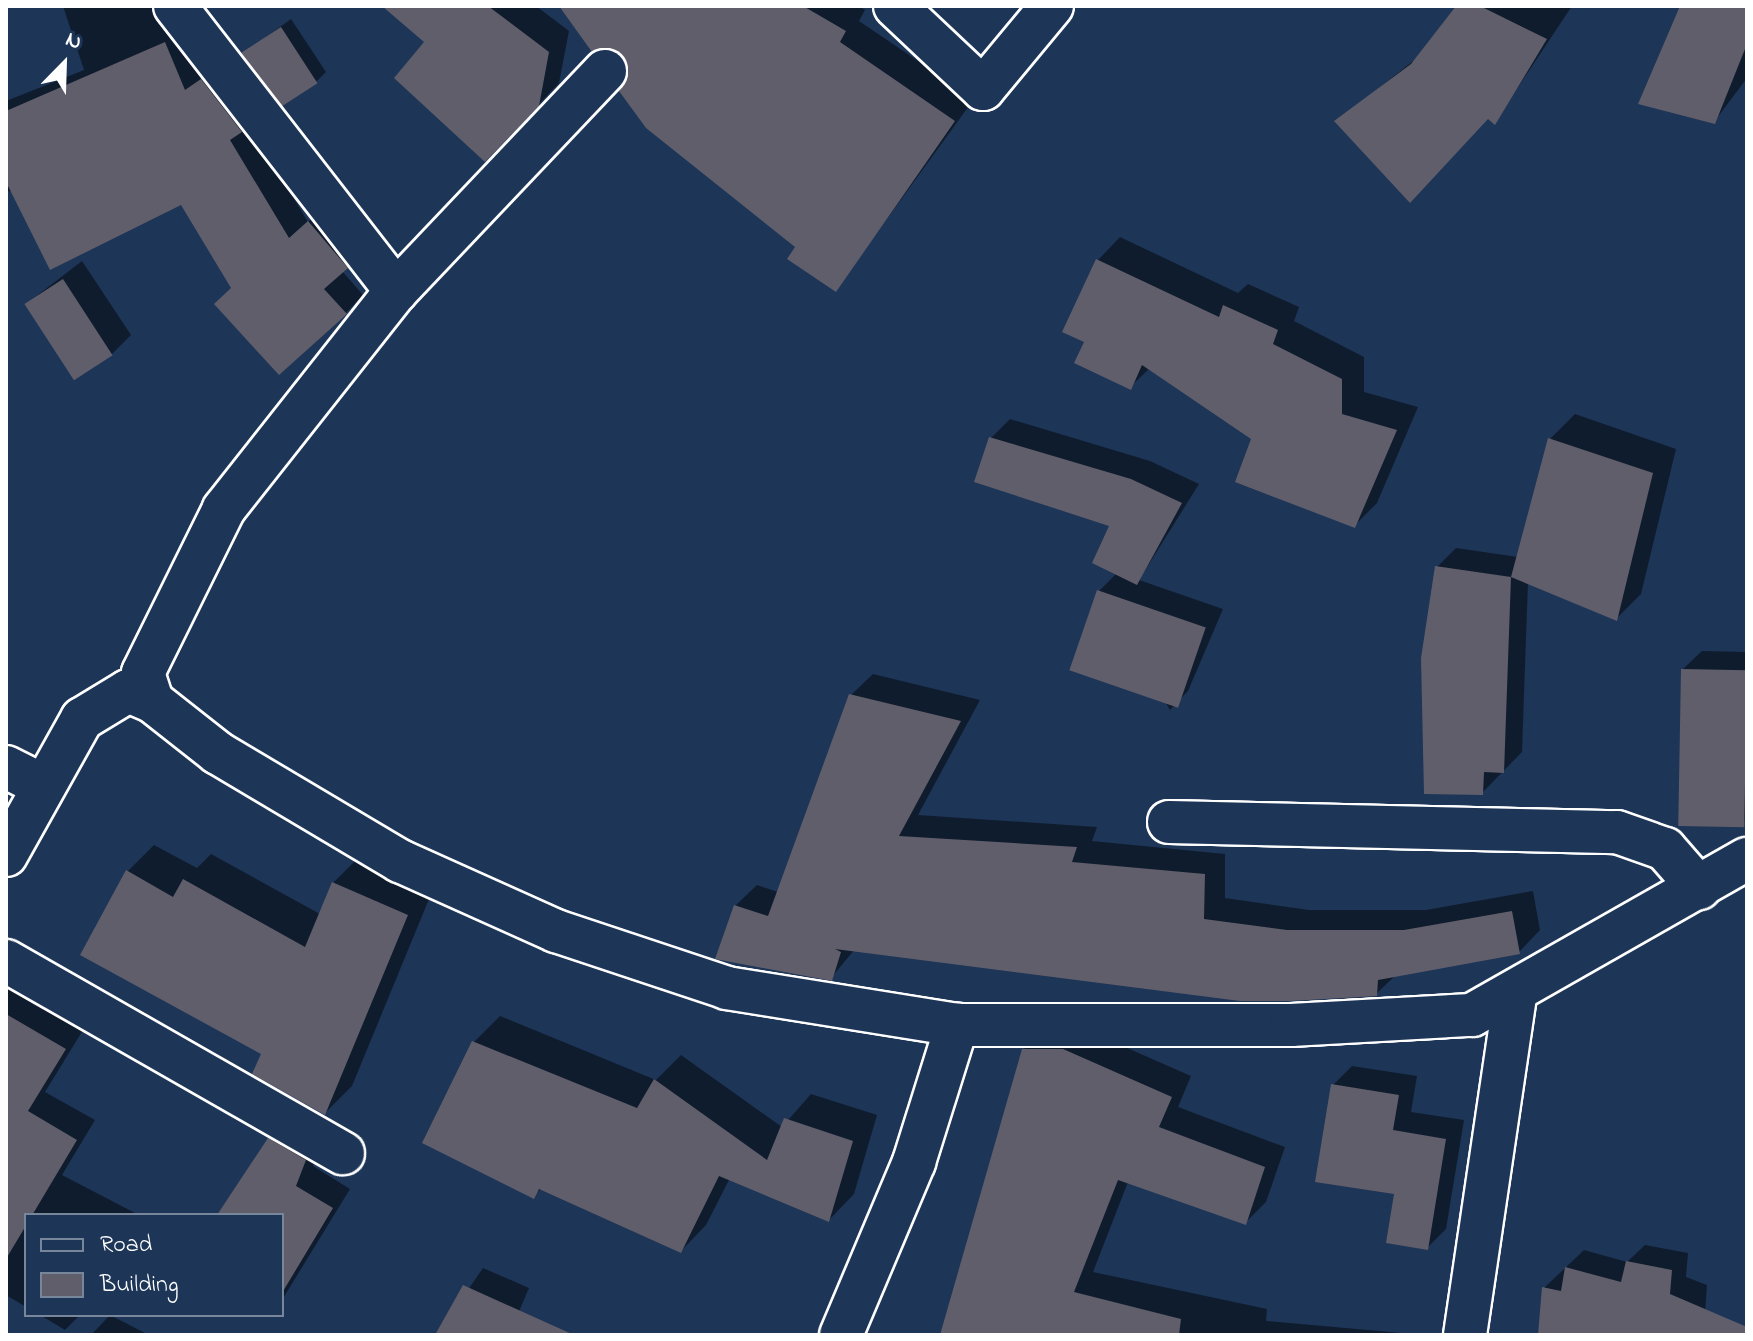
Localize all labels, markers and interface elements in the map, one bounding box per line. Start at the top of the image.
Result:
north arrow [24,24,104,104]
text: N [60,24,86,60]
legend [24,1213,284,1317]
text: Road [100,1228,152,1263]
text: Building [100,1268,179,1303]

